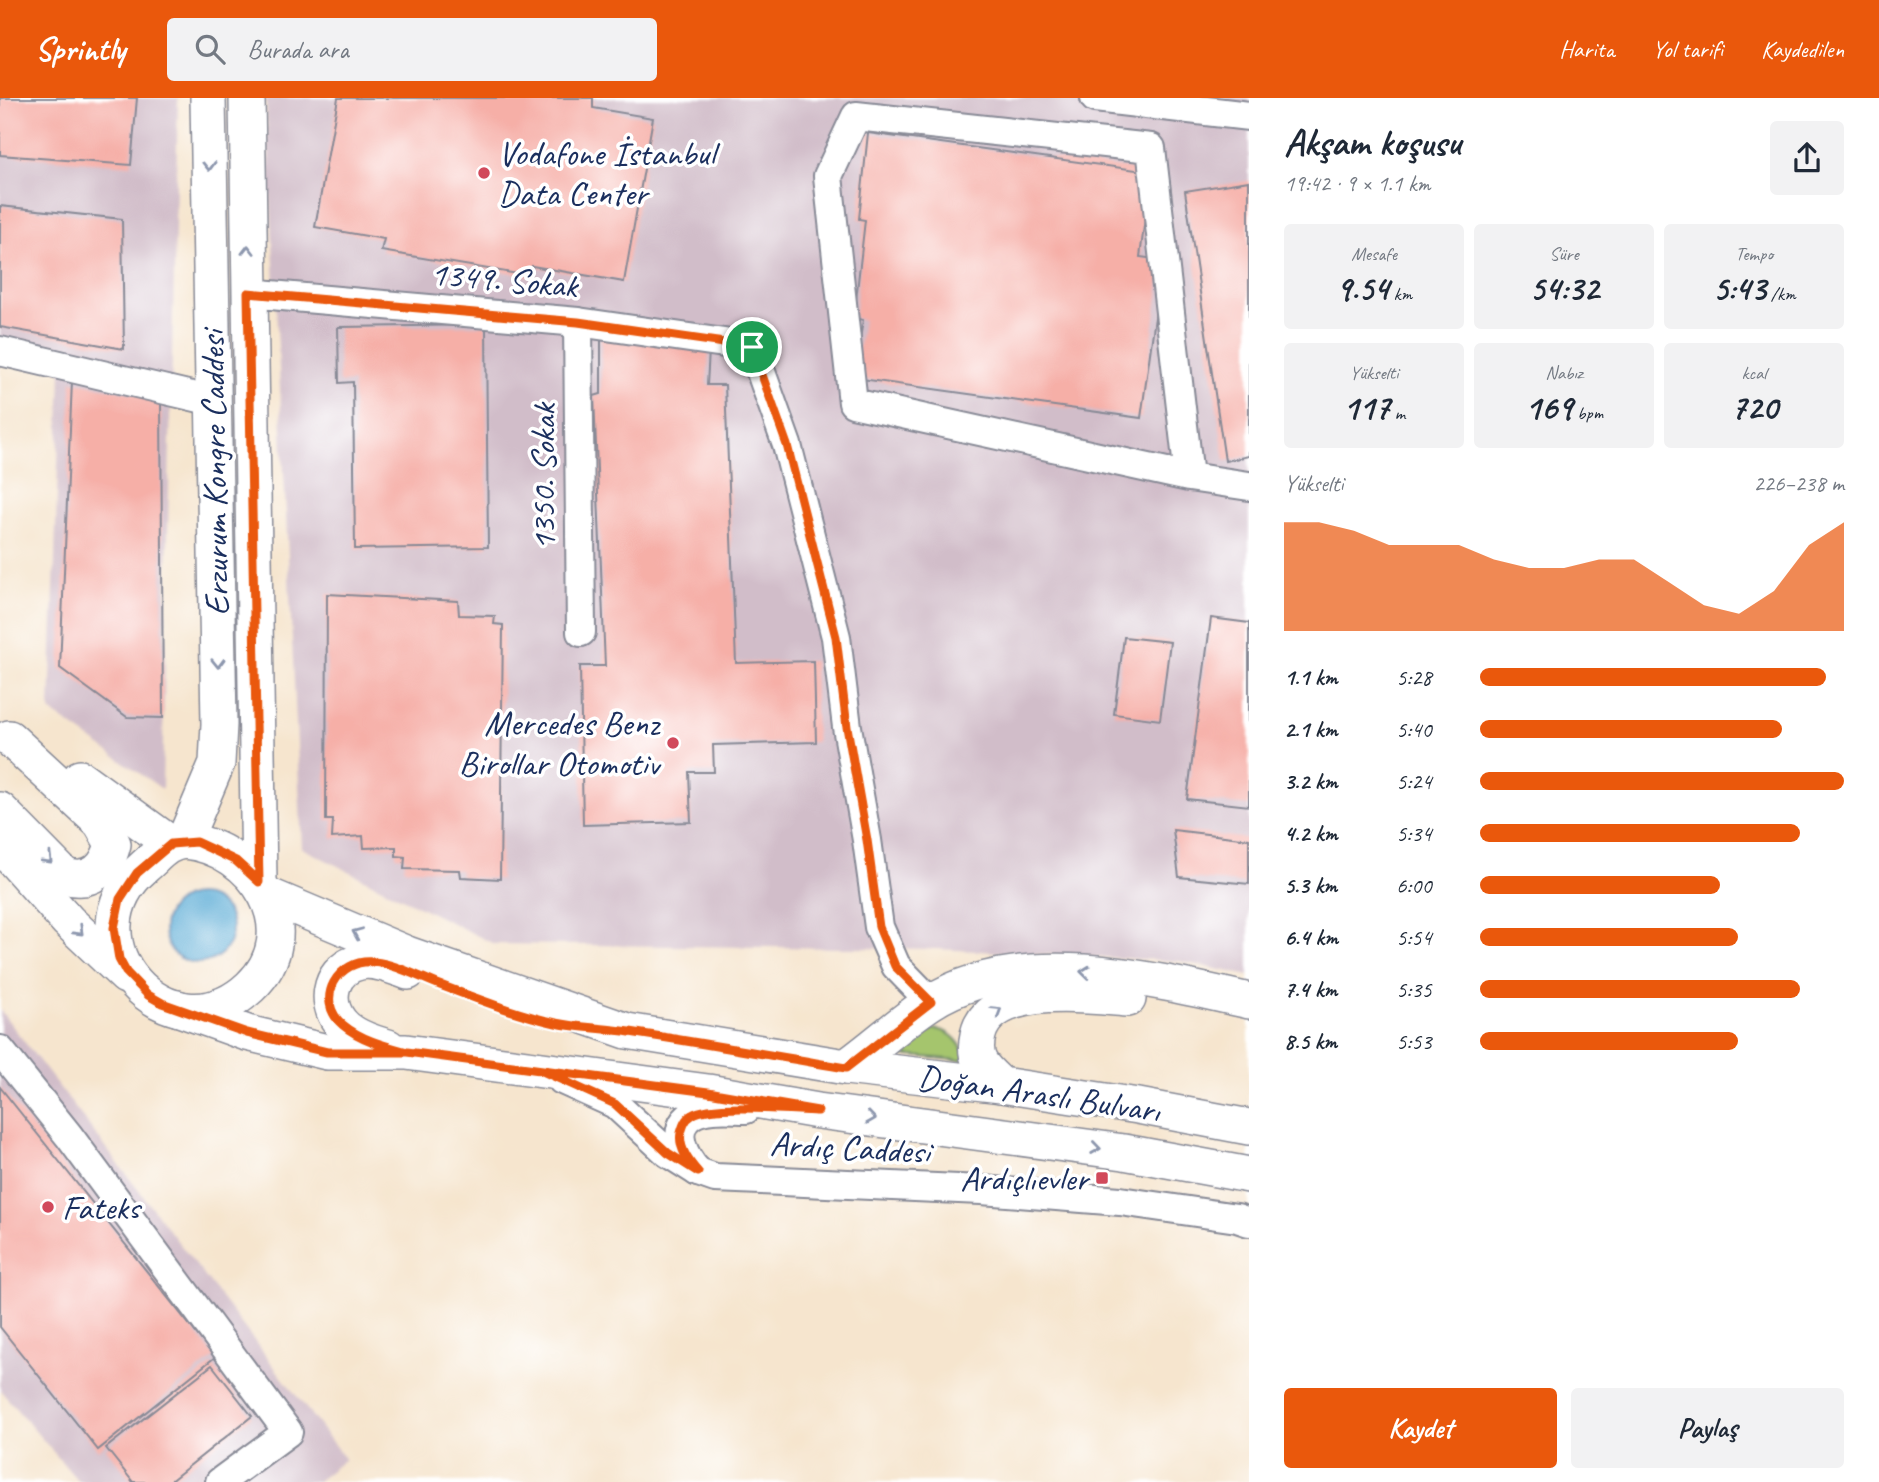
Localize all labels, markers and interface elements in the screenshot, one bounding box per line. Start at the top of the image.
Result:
search box [167,18,657,81]
text: Sprintly [35,28,125,70]
icon: search [191,30,229,68]
text: Burada ara [247,33,349,66]
text: Harita [1559,34,1614,64]
text: Yol tarifi [1652,34,1723,64]
text: Kaydedilen [1761,34,1844,64]
text: Akşam koşusu [1284,119,1461,166]
button: share [1770,121,1844,195]
place label: Vodafone İstanbul Data Center [498,131,721,216]
one-way arrow [201,161,217,172]
marker: Vodafone İstanbul Data Center [476,165,492,181]
text: 19:42 · 9 × 1.1 km [1284,169,1430,198]
text: Mesafe [1351,242,1397,266]
text: Süre [1549,242,1579,266]
text: Tempo [1735,242,1773,266]
one-way arrow [240,244,256,255]
street label: 1349. Sokak [429,251,581,309]
text: 9.54 [1336,266,1389,311]
text: 54:32 [1529,266,1599,311]
text: 5:43 [1712,266,1766,311]
text: km [1389,282,1412,306]
text: /km [1766,282,1796,306]
pin [722,317,782,377]
street label: Erzurum Kongre Caddesi [189,325,239,616]
icon: arrive [733,328,771,366]
text: Yükselti [1349,361,1399,385]
text: Nabız [1545,361,1583,385]
text: kcal [1741,361,1767,385]
text: 117 [1343,385,1390,430]
text: 169 [1525,385,1572,430]
text: 720 [1730,385,1778,430]
street label: 1350. Sokak [521,401,566,551]
text: m [1390,401,1405,425]
text: bpm [1572,401,1603,425]
text: Yükselti [1284,469,1344,498]
text: 226–238 m [1753,469,1844,498]
one-way arrow [210,658,226,669]
text: 1.1 km [1284,663,1338,692]
text: 5:28 [1396,663,1432,692]
place label: Mercedes Benz Birollar Otomotiv [459,701,661,786]
text: 2.1 km [1284,715,1338,744]
text: 5:40 [1396,715,1432,744]
marker: Mercedes Benz Birollar Otomotiv [665,735,681,751]
text: 3.2 km [1284,767,1338,796]
text: 5:24 [1396,767,1432,796]
text: 4.2 km [1284,819,1338,848]
text: 5:34 [1396,819,1432,848]
one-way arrow [40,850,53,863]
text: 5.3 km [1284,871,1337,900]
text: 6:00 [1396,871,1432,900]
one-way arrow [71,923,84,936]
text: 6.4 km [1284,923,1338,952]
text: 5:54 [1396,923,1432,952]
one-way arrow [352,927,364,941]
one-way arrow [1080,965,1091,980]
text: 7.4 km [1284,975,1337,1004]
text: 5:35 [1396,975,1432,1004]
one-way arrow [990,1006,1003,1019]
text: 8.5 km [1284,1027,1337,1056]
text: 5:53 [1396,1027,1432,1056]
street label: Doğan Araslı Bulvarı [915,1054,1164,1133]
one-way arrow [865,1110,877,1125]
street label: Ardıç Caddesi [769,1121,936,1174]
one-way arrow [1090,1140,1102,1155]
place label: Ardıçlıevler [960,1156,1090,1201]
marker: Ardıçlıevler [1094,1170,1110,1186]
place label: Fateks [62,1185,143,1230]
marker: Fateks [40,1199,56,1215]
button: Kaydet [1284,1388,1557,1468]
button: Paylaş [1571,1388,1844,1468]

